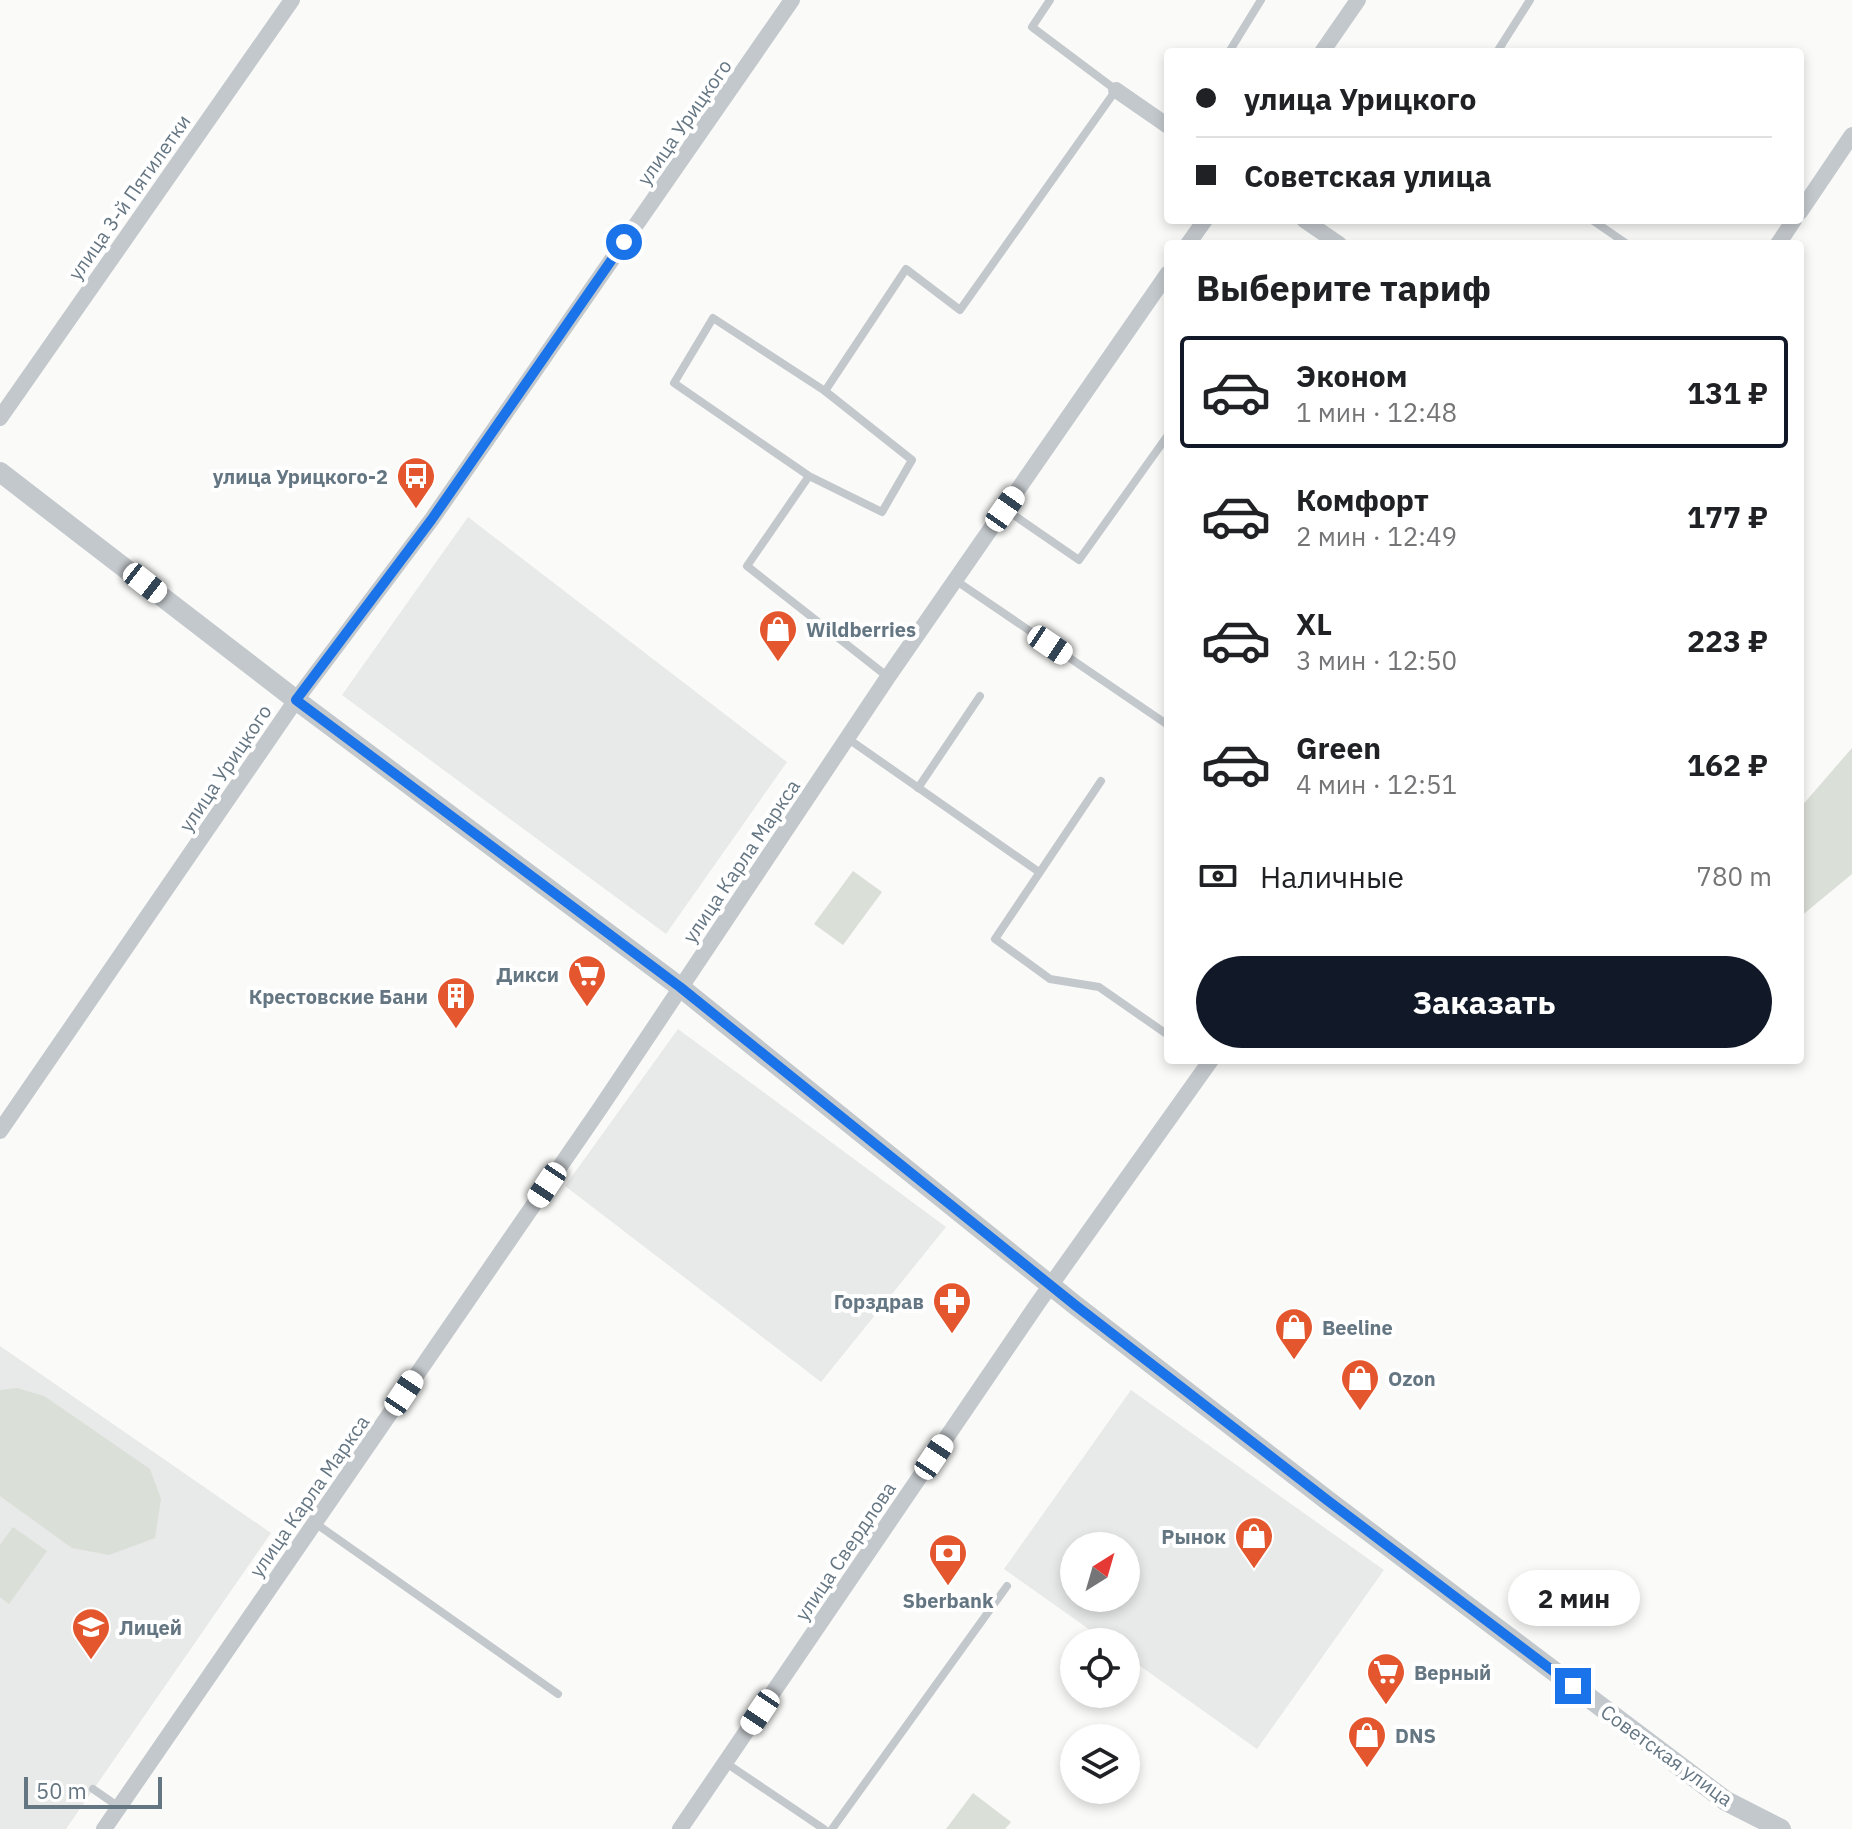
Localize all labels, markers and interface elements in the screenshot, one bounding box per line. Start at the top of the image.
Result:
street label: улица Урицкого [630,54,738,190]
text: улица Урицкого [1244,79,1476,118]
street label: улица 3-й Пятилетки [62,109,196,285]
text: Советская улица [1244,156,1492,195]
route start [606,224,642,260]
text: Выберите тариф [1196,264,1491,311]
icon: car [1200,356,1272,428]
text: Эконом [1296,356,1407,395]
text: 131 ₽ [1687,373,1768,412]
text: 1 мин · 12:48 [1296,395,1457,429]
bus stop icon: улица Урицкого-2 [395,455,437,510]
place label: улица Урицкого-2 [213,463,388,490]
icon: car [1200,480,1272,552]
text: Комфорт [1296,480,1429,519]
car [981,482,1029,536]
text: 177 ₽ [1687,497,1768,536]
text: 2 мин · 12:49 [1296,519,1457,553]
car [119,559,171,607]
icon: car [1200,604,1272,676]
text: XL [1296,604,1332,643]
shop icon: Wildberries [757,608,799,663]
place label: Wildberries [806,616,916,643]
text: 223 ₽ [1687,621,1768,660]
car [1023,622,1077,668]
text: 3 мин · 12:50 [1296,643,1457,677]
street label: улица Урицкого [172,699,278,837]
icon: car [1200,728,1272,800]
text: Green [1296,728,1381,767]
text: 162 ₽ [1687,745,1768,784]
text: 4 мин · 12:51 [1296,767,1457,801]
street label: улица Карла Маркса [676,774,806,948]
icon: cash [1196,854,1240,898]
text: Наличные [1260,857,1404,896]
text: 780 m [1696,859,1772,893]
supermarket icon: Дикси [566,953,608,1008]
button: Заказать [1196,956,1772,1048]
place label: Дикси [496,961,559,988]
building icon: Крестовские Бани [435,975,477,1030]
place label: Крестовские Бани [249,983,428,1010]
car [524,1158,570,1212]
pharmacy icon: Горздрав [931,1280,973,1335]
place label: Горздрав [834,1288,924,1315]
shop icon: Beeline [1273,1306,1315,1361]
place label: Beeline [1322,1314,1393,1341]
shop icon: Ozon [1339,1357,1381,1412]
place label: Ozon [1388,1365,1436,1392]
car [381,1366,427,1420]
street label: улица Карла Маркса [243,1409,375,1582]
car [911,1430,957,1484]
street label: улица Свердлова [788,1476,902,1626]
shop icon: Рынок [1233,1515,1275,1570]
place label: Рынок [1161,1523,1226,1550]
bank icon: Sberbank [927,1532,969,1587]
north arrow [1060,1532,1140,1612]
map controls [1060,1532,1140,1804]
callout: 2 мин [1507,1570,1639,1626]
text: 2 мин [1538,1581,1610,1615]
place label: Sberbank [903,1587,994,1614]
school or university icon: Лицей [70,1606,112,1661]
place label: Лицей [119,1614,182,1641]
button: locate [1060,1628,1140,1708]
supermarket icon: Верный [1365,1651,1407,1706]
place label: Верный [1414,1659,1491,1686]
route end [1555,1668,1591,1704]
car [737,1685,783,1739]
street label: Советская улица [1596,1698,1739,1812]
shop icon: DNS [1346,1714,1388,1769]
place label: DNS [1395,1722,1436,1749]
button: layers [1060,1724,1140,1804]
scale bar [24,1773,162,1809]
text: 50 m [36,1776,87,1805]

